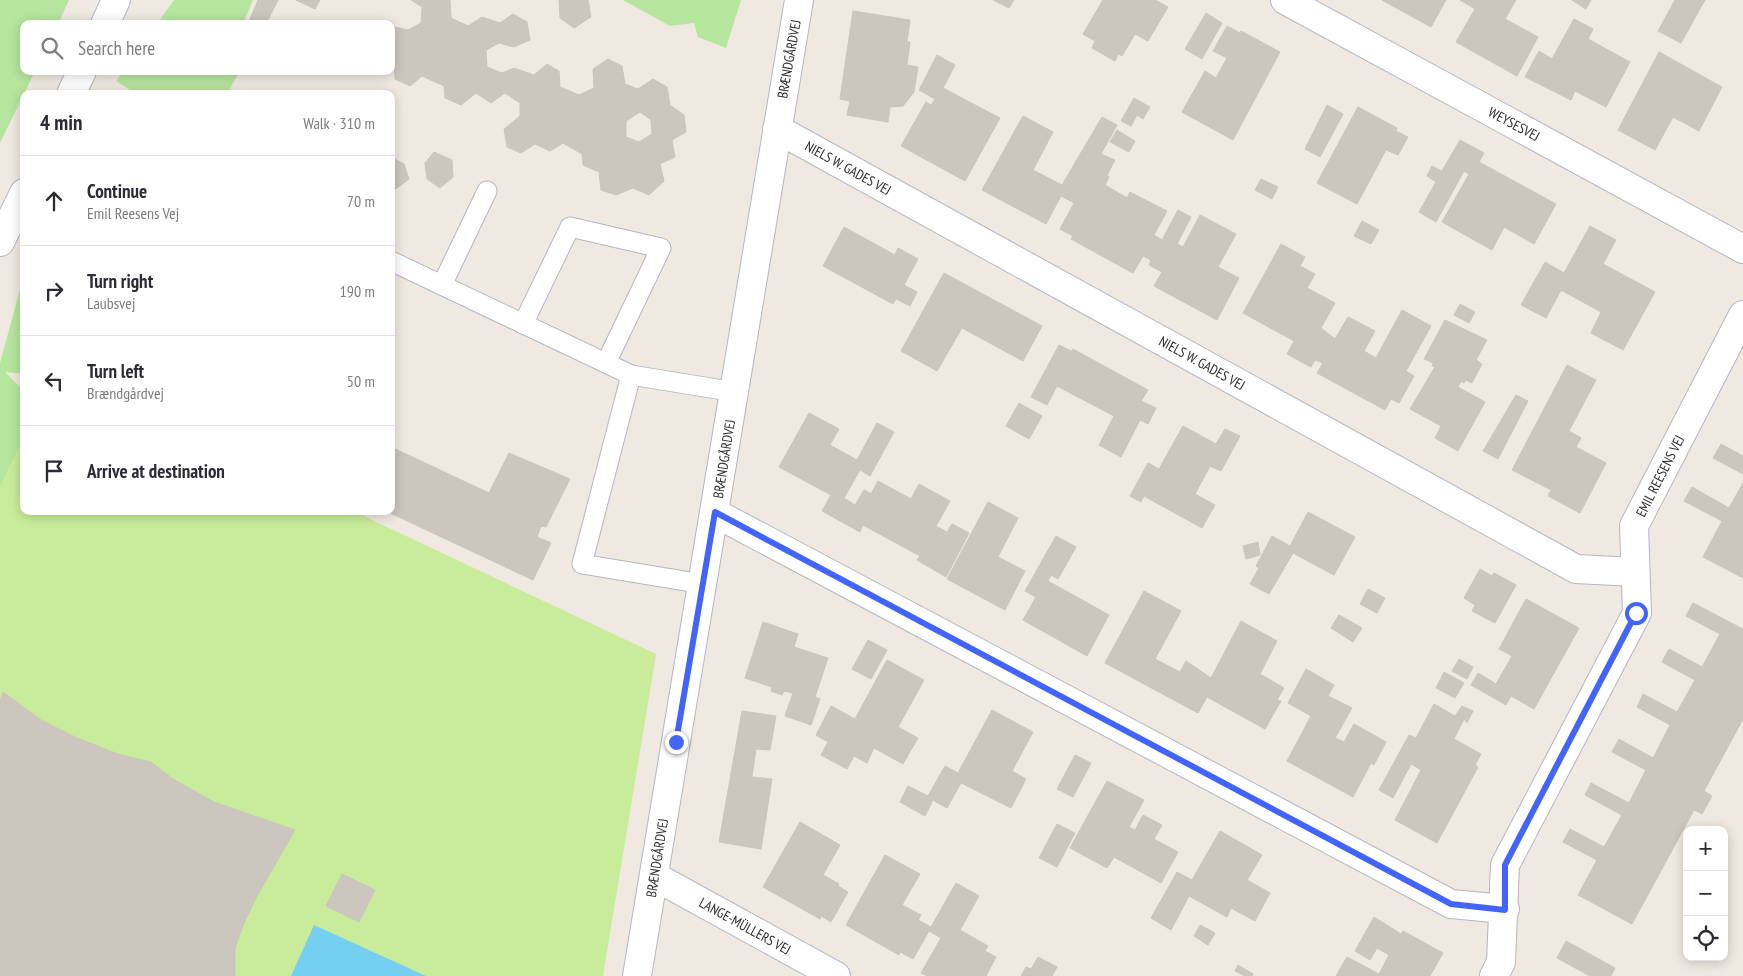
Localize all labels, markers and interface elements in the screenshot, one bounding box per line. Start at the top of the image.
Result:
street label: BRÆNDGÅRDVEJ [773,18,805,100]
search box [20,20,395,75]
icon: search [38,34,66,62]
text: Search here [78,36,155,60]
street label: WEYSESVEJ [1485,103,1543,145]
text: 4 min [40,109,82,136]
text: Walk · 310 m [303,113,375,133]
street label: NIELS W. GADES VEJ [802,137,894,199]
text: Continue [87,179,147,203]
icon: ahead [40,187,68,215]
text: 70 m [347,191,375,211]
text: Emil Reesens Vej [87,203,179,223]
text: Turn right [87,269,153,293]
icon: right [40,277,68,305]
text: 190 m [340,281,375,301]
text: Laubsvej [87,293,135,313]
street label: NIELS W. GADES VEJ [1156,332,1248,394]
text: Turn left [87,359,144,383]
icon: left [40,367,68,395]
text: 50 m [347,371,375,391]
text: Brændgårdvej [87,383,164,403]
street label: BRÆNDGÅRDVEJ [709,418,739,500]
street label: EMIL REESENS VEJ [1632,432,1688,520]
icon: arrive [40,457,68,485]
text: Arrive at destination [87,459,225,483]
route start [1625,602,1648,625]
route end [665,731,688,754]
street label: BRÆNDGÅRDVEJ [642,817,672,899]
map controls [1683,826,1728,961]
button: + [1683,826,1728,871]
button: − [1683,871,1728,916]
street label: LANGE-MÜLLERS VEJ [696,893,794,959]
button: locate [1683,916,1728,961]

